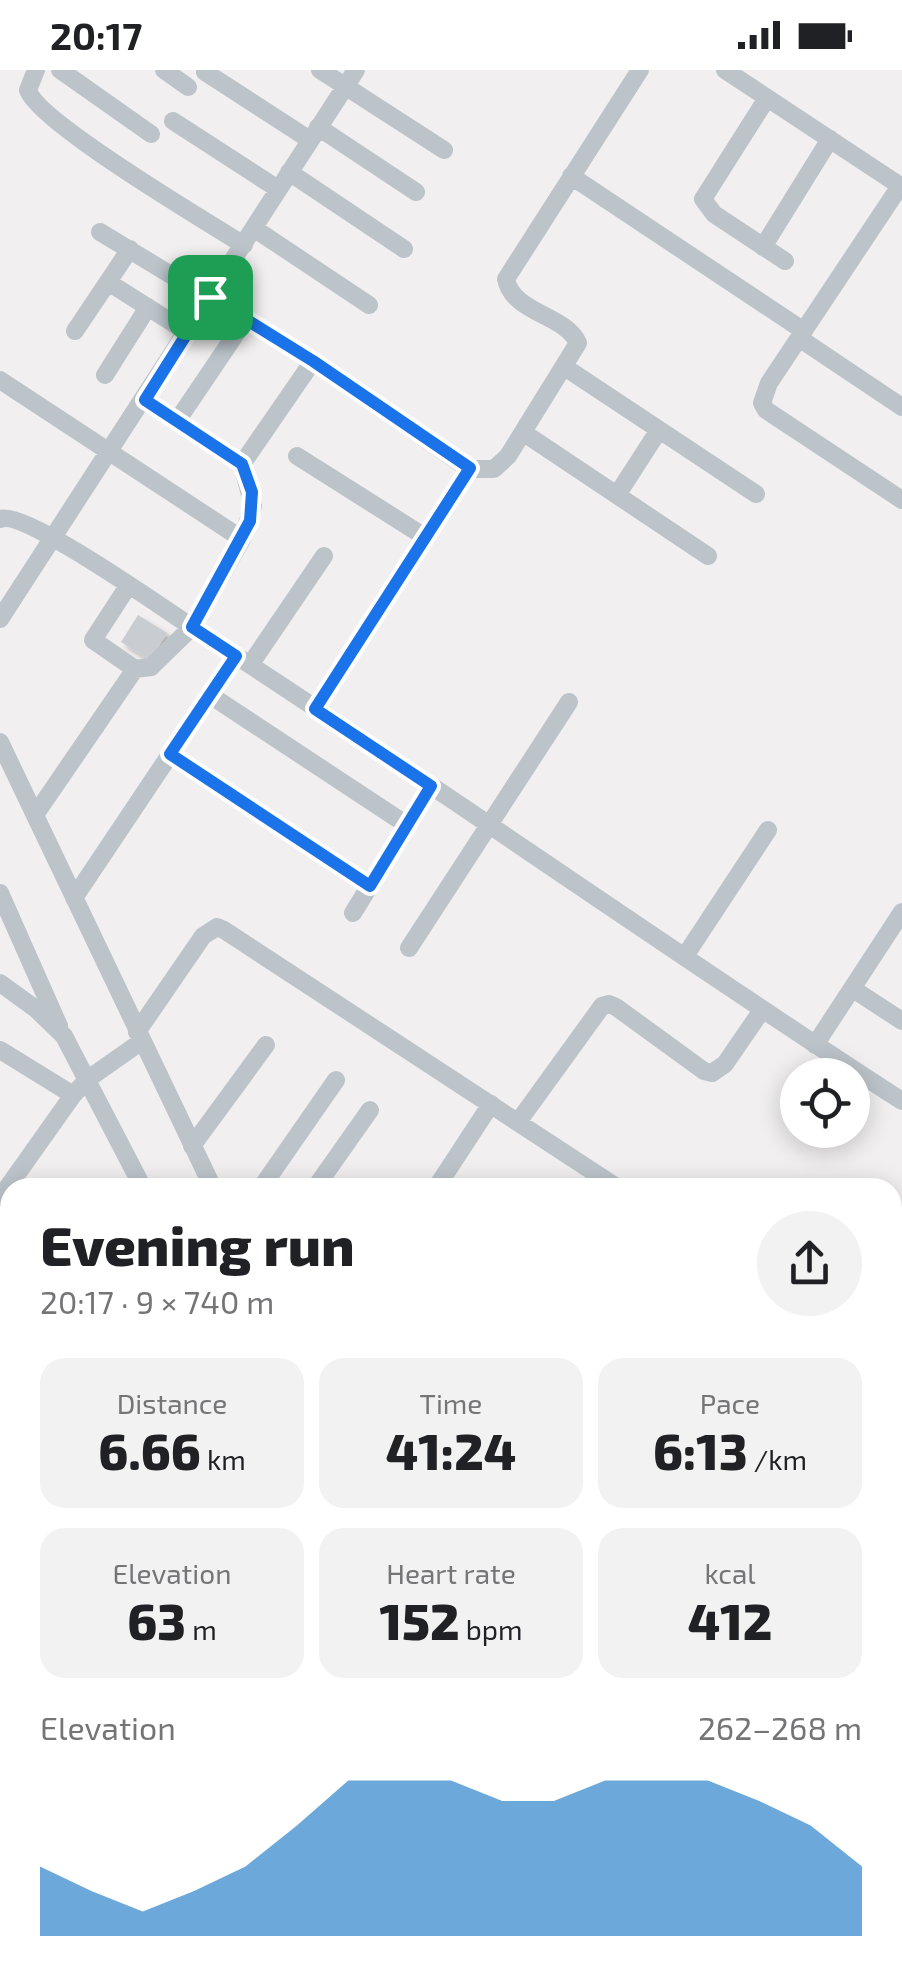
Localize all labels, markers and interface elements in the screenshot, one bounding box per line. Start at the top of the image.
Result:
text: 20:17 [50,12,142,58]
pin [168,255,253,340]
icon: arrive [183,270,238,325]
map controls [780,1058,870,1148]
button: locate [780,1058,870,1148]
text: Evening run [40,1211,355,1277]
button: share [757,1211,862,1316]
text: 20:17 · 9 × 740 m [40,1282,274,1320]
text: Distance [117,1386,227,1420]
text: Time [420,1386,482,1420]
text: Pace [700,1386,760,1420]
text: 6.66 [98,1420,201,1480]
text: 41:24 [386,1420,516,1480]
text: 6:13 [653,1420,748,1480]
text: km [201,1442,246,1476]
text: /km [748,1442,807,1476]
text: Elevation [113,1556,231,1590]
text: Heart rate [386,1556,516,1590]
text: kcal [704,1556,756,1590]
text: 63 [127,1590,186,1650]
text: 152 [379,1590,460,1650]
text: 412 [688,1590,772,1650]
text: m [186,1612,217,1646]
text: bpm [460,1612,523,1646]
text: Elevation [40,1708,176,1746]
text: 262–268 m [698,1708,862,1746]

